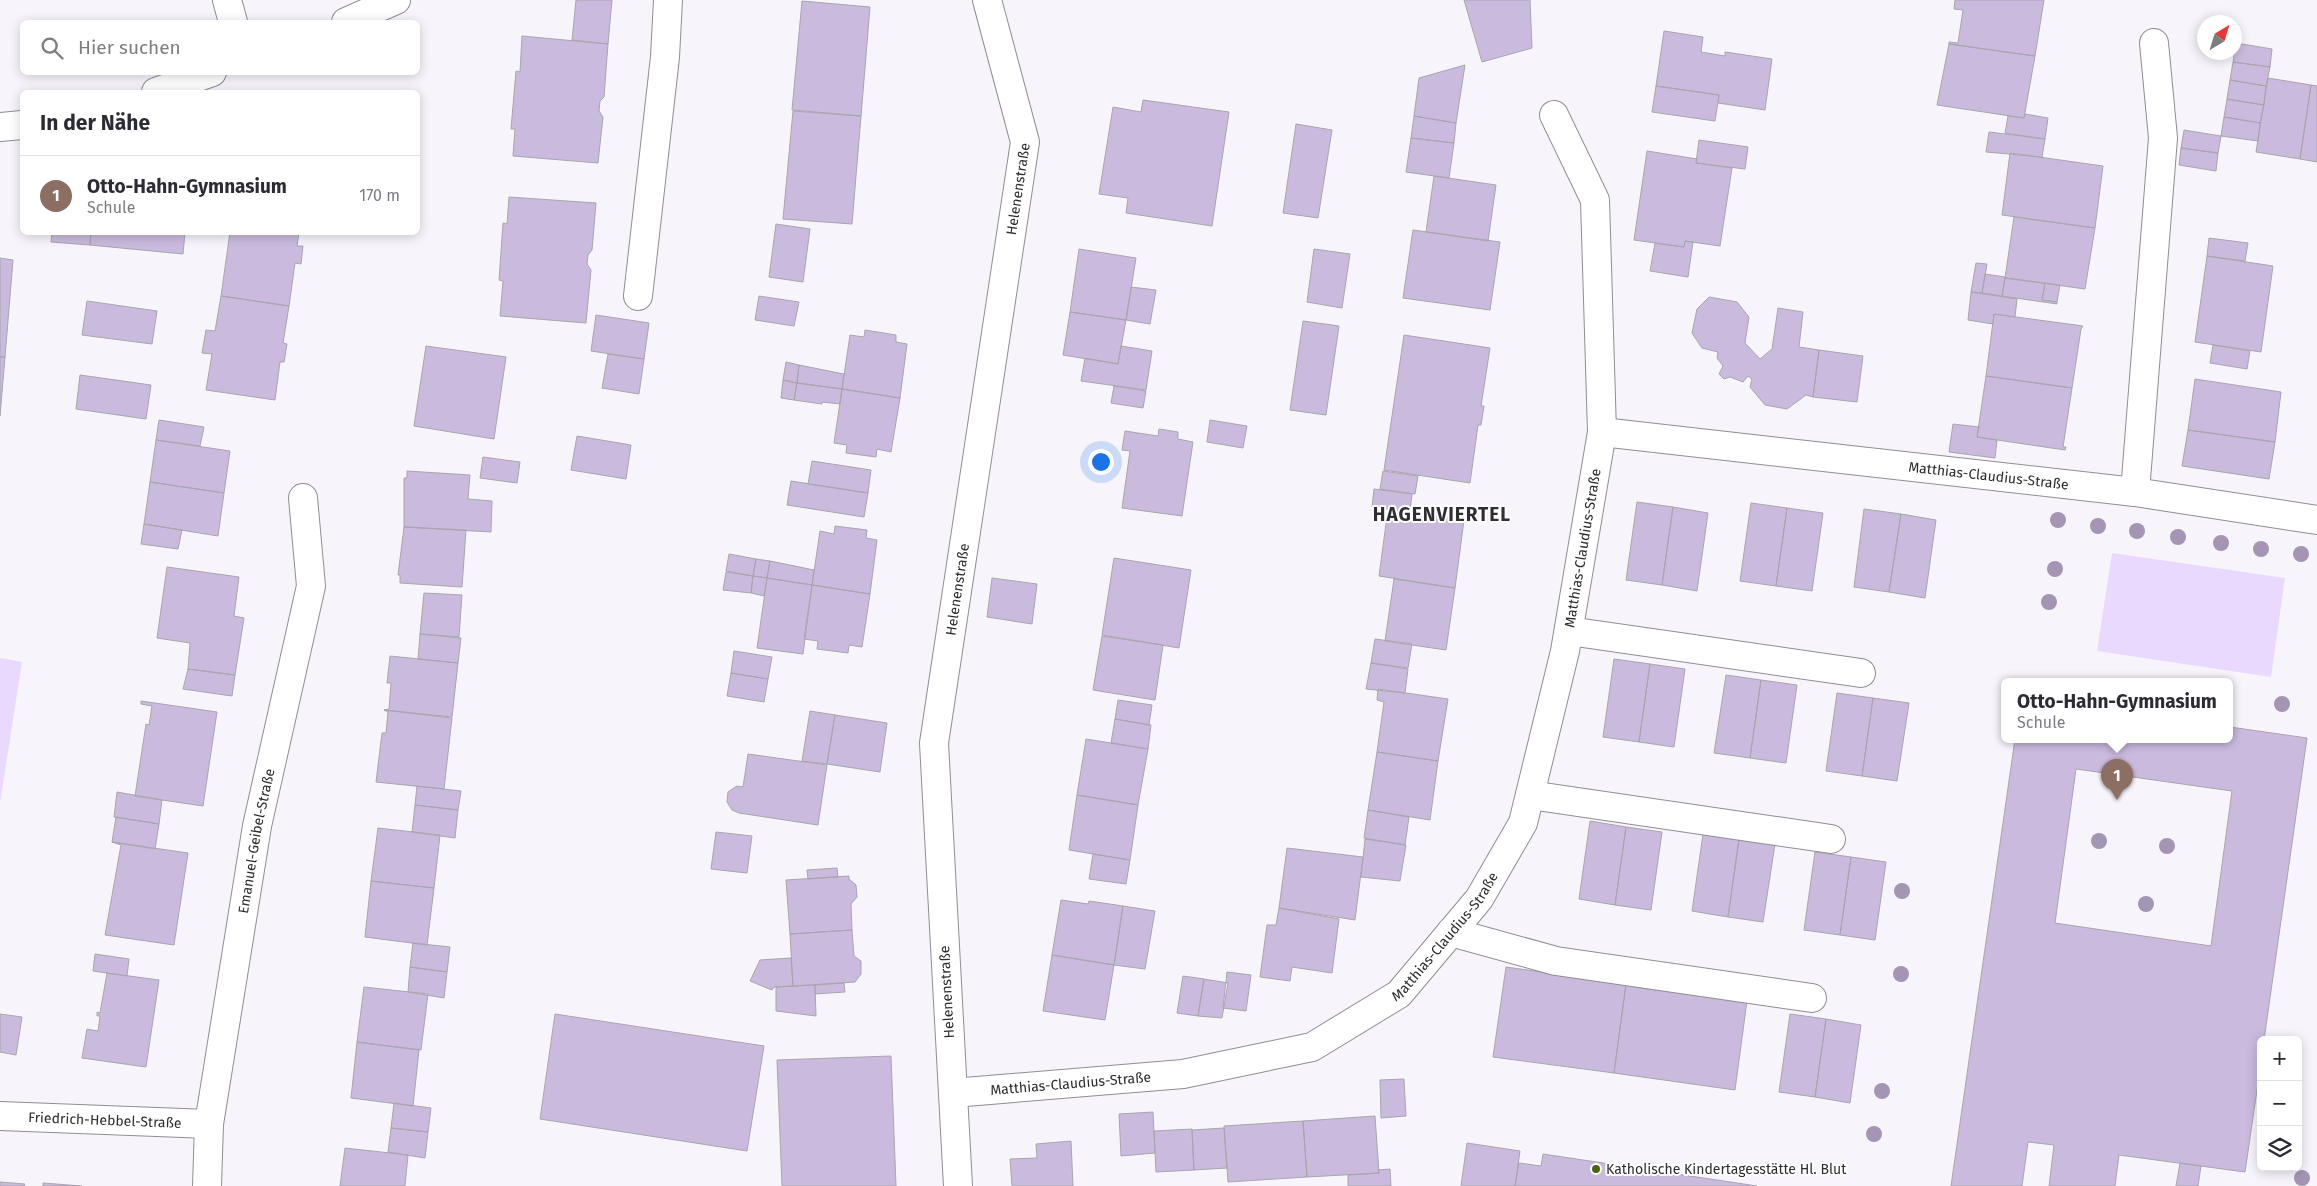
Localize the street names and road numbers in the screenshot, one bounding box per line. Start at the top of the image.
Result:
street label: Helenenstraße [1003,142,1033,236]
street label: Matthias-Claudius-Straße [1908,458,2070,493]
street label: Matthias-Claudius-Straße [1561,467,1604,629]
street label: Helenenstraße [942,542,973,637]
street label: Emanuel-Geibel-Straße [235,767,278,915]
street label: Matthias-Claudius-Straße [1389,869,1501,1005]
street label: Helenenstraße [936,945,958,1039]
street label: Matthias-Claudius-Straße [990,1068,1152,1098]
street label: Friedrich-Hebbel-Straße [28,1109,182,1131]

